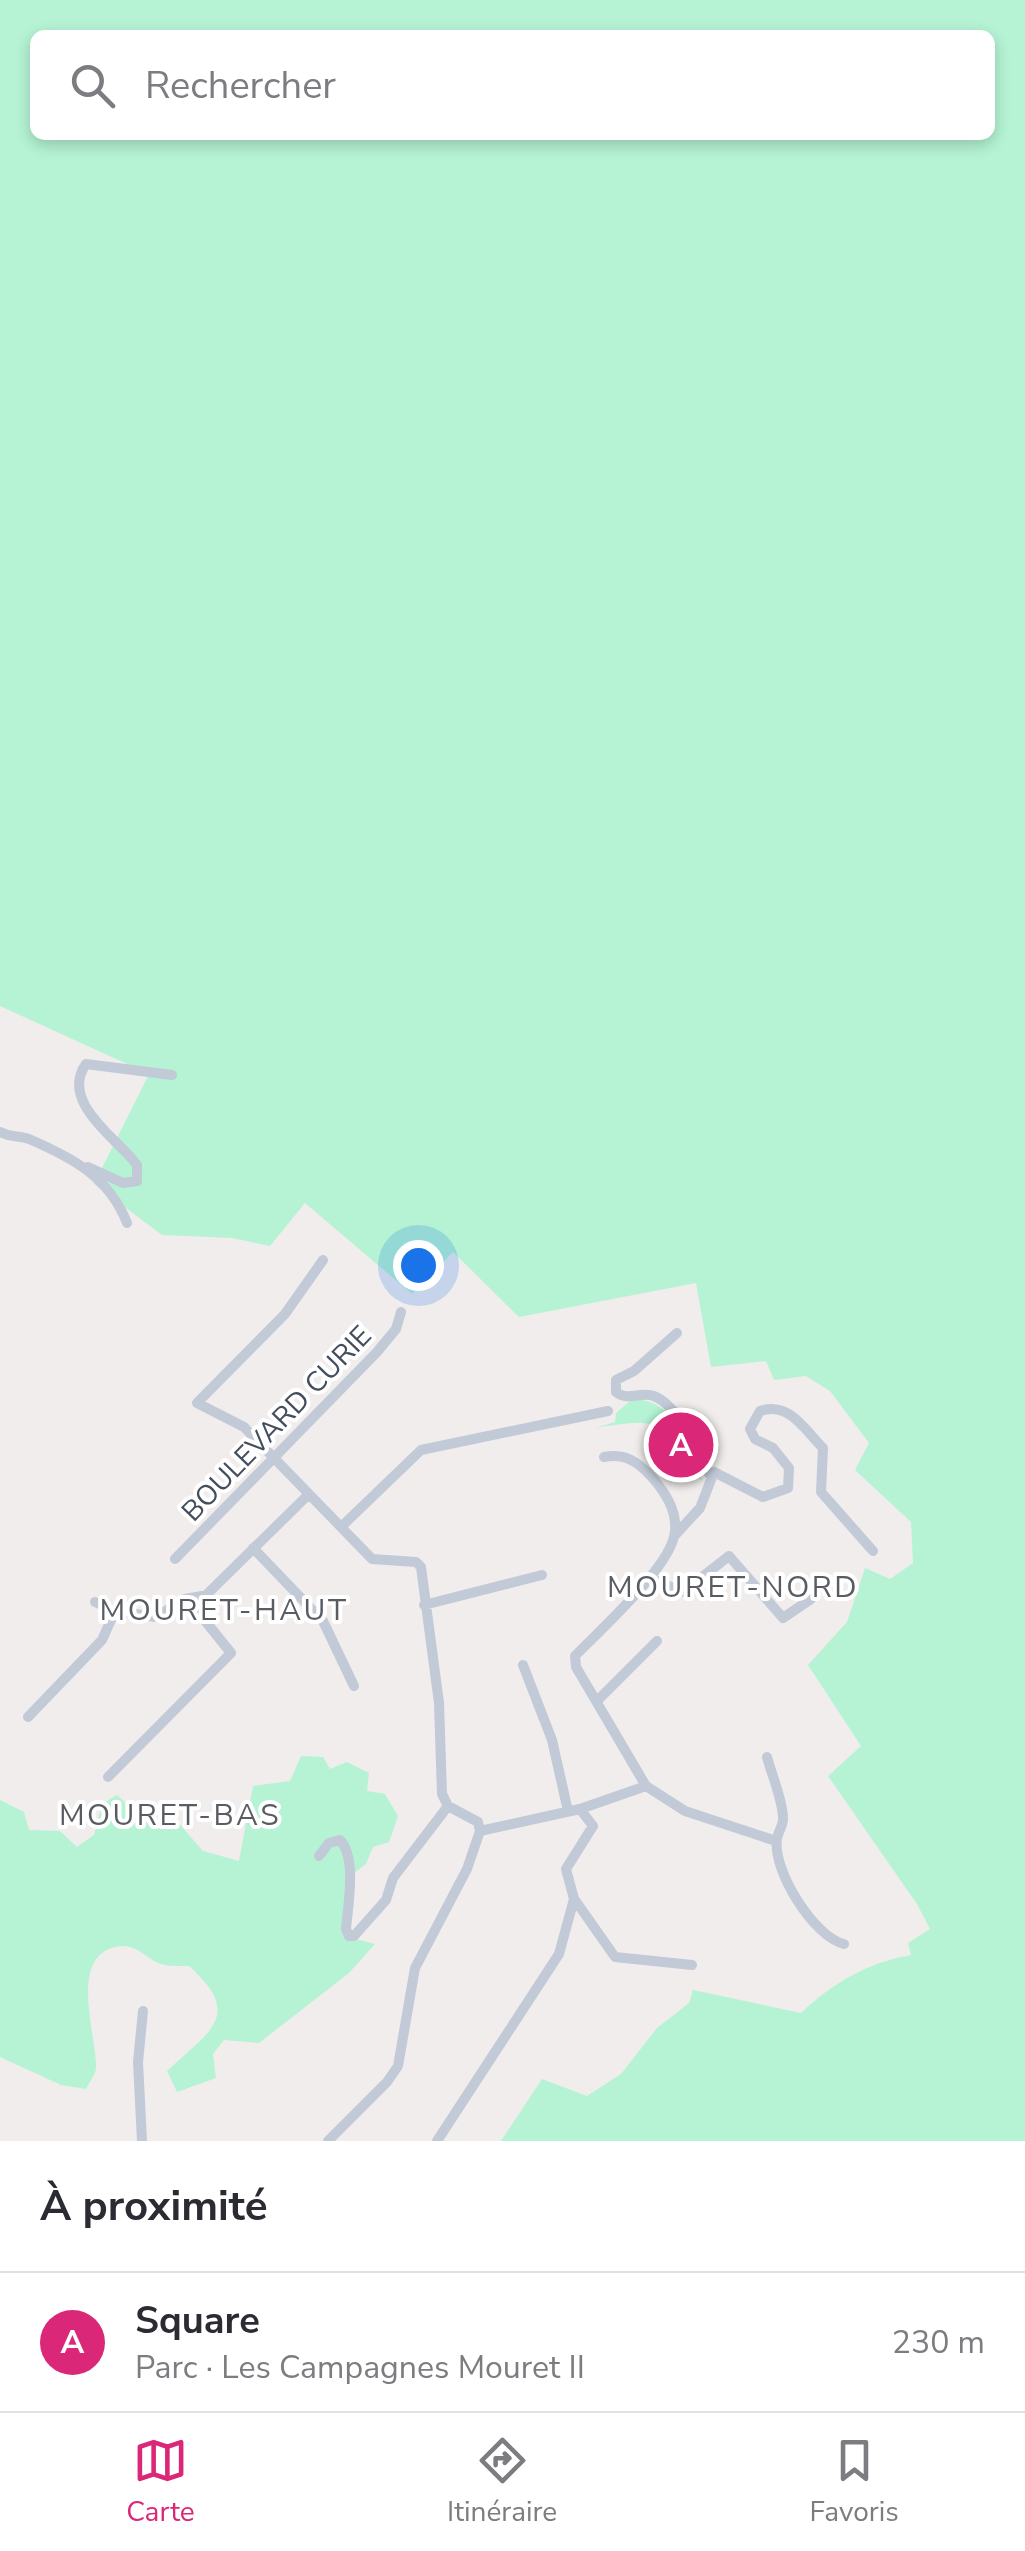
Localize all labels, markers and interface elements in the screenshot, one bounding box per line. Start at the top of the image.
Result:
search box [30,30,995,140]
icon: search [65,58,120,113]
text: Rechercher [145,60,336,111]
your location [393,1240,444,1291]
street label: BOULEVARD CURIE [173,1318,380,1530]
pin: A [648,1408,714,1482]
district label: MOURET-NORD [607,1567,859,1608]
district label: MOURET-HAUT [99,1590,349,1631]
district label: MOURET-BAS [59,1795,281,1836]
text: À proximité [40,2178,267,2235]
text: Square [135,2295,260,2346]
text: A [61,2321,84,2364]
text: 230 m [892,2321,985,2364]
text: Parc · Les Campagnes Mouret II [135,2346,585,2389]
tab: Carte [126,2433,195,2531]
tab: Itinéraire [447,2433,557,2531]
tab: Favoris [810,2433,899,2531]

